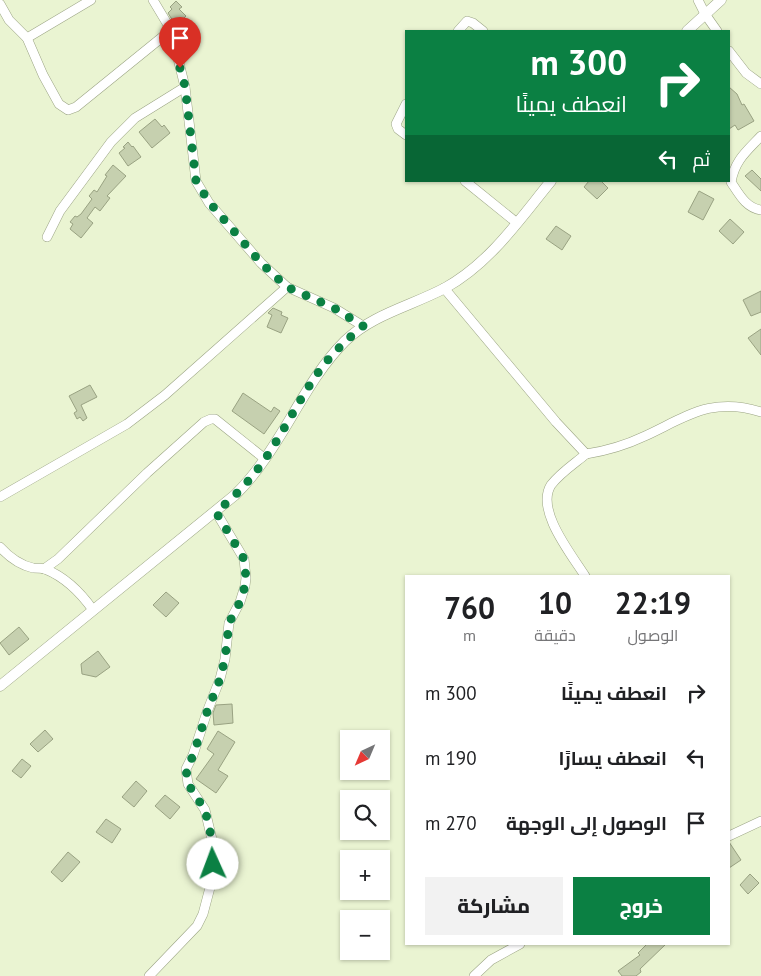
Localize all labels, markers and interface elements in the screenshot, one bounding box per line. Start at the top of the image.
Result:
pin [159,17,201,68]
icon: arrive [166,24,194,52]
text: 300 m [530,39,627,85]
icon: right [645,50,710,115]
text: انعطف يمينًا [516,90,627,118]
icon: left [654,145,682,173]
text: ثم [692,147,710,171]
text: 10 [538,583,572,622]
text: 22:19 [615,583,691,622]
text: 760 [444,588,495,627]
text: m [463,625,476,645]
text: دقيقة [534,625,576,645]
text: الوصول [627,625,678,645]
icon: right [682,679,710,707]
text: 300 m [425,681,477,705]
text: انعطف يمينًا [561,681,667,705]
north arrow [340,730,390,780]
map controls [340,730,390,960]
icon: left [682,744,710,772]
text: 190 m [425,746,477,770]
text: انعطف يسارًا [559,746,667,770]
button: search [340,790,390,840]
icon: arrive [682,809,710,837]
text: 270 m [425,811,477,835]
text: الوصول إلى الوجهة [506,811,667,835]
position arrow [186,837,238,889]
button: + [340,850,390,900]
button: مشاركة [425,877,563,935]
button: خروج [573,877,710,935]
button: − [340,910,390,960]

